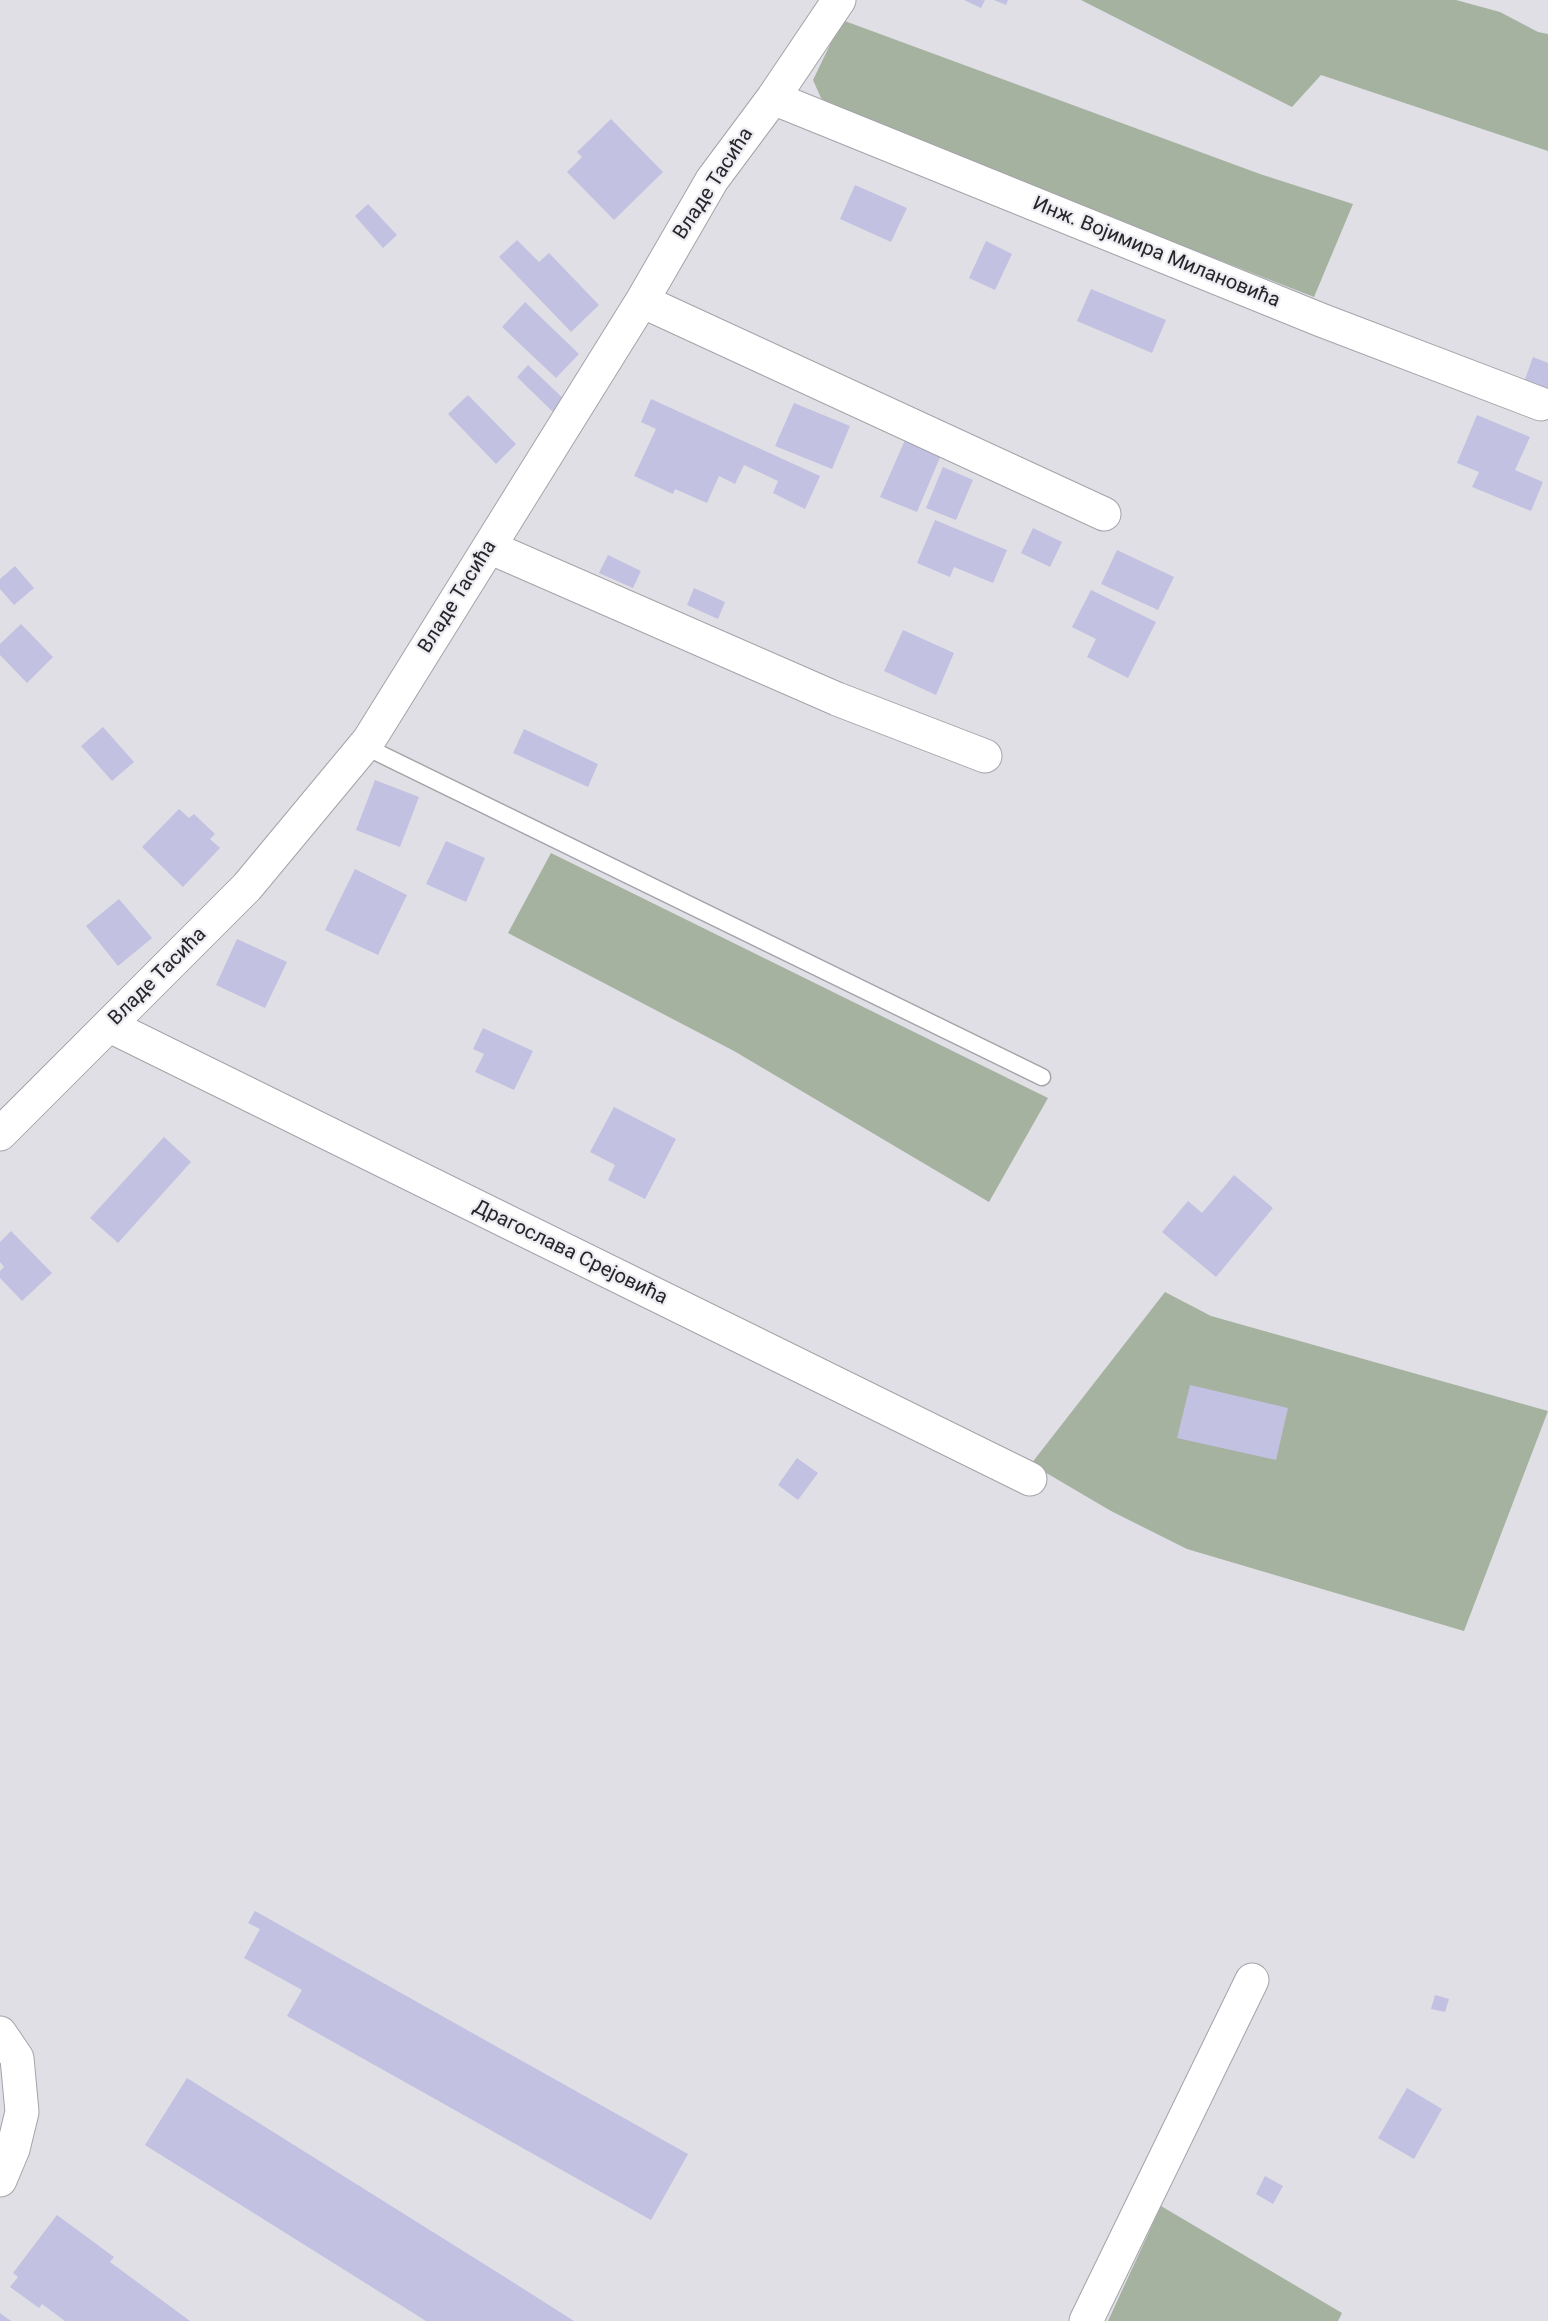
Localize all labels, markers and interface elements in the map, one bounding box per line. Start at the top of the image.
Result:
street label: Владе Тасића [669,124,759,244]
street label: Инж. Војимира Милановића [1029,192,1283,314]
street label: Владе Тасића [414,536,502,658]
street label: Владе Тасића [104,923,212,1031]
street label: Драгослава Срејовића [469,1195,671,1311]

